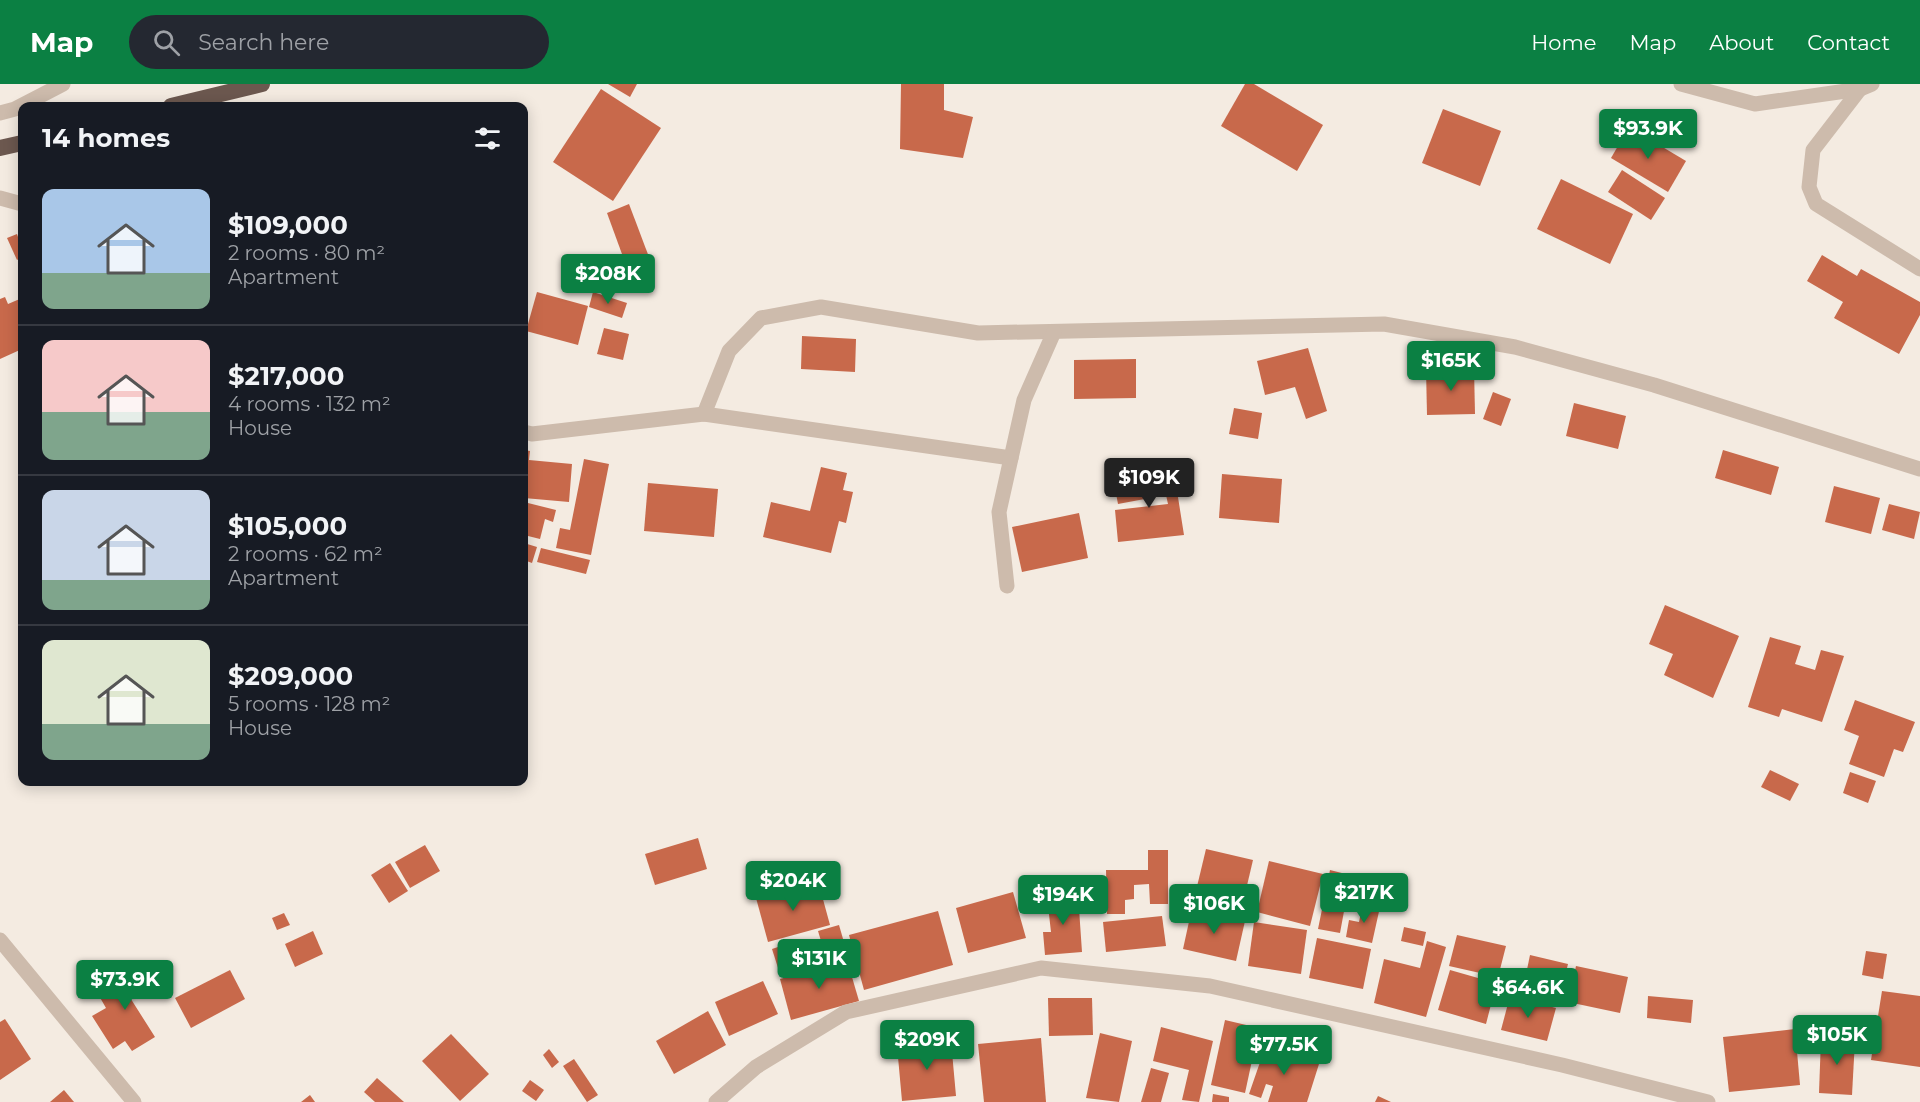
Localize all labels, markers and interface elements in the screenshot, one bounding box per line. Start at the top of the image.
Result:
search box [129,15,549,69]
text: Map [30,25,93,59]
icon: search [150,26,183,59]
text: Search here [198,29,329,56]
text: Home [1531,30,1596,55]
text: Map [1629,30,1676,55]
text: About [1709,30,1774,55]
text: Contact [1807,30,1890,55]
pin: $93.9K [1599,109,1697,160]
text: $93.9K [1613,116,1683,140]
text: 14 homes [42,122,170,154]
icon: filters [471,122,504,155]
text: $109,000 [228,209,348,241]
icon: home [90,213,162,285]
text: 2 rooms · 80 m² [228,241,385,265]
pin: $208K [566,254,650,305]
text: $208K [575,261,641,285]
text: Apartment [228,265,339,289]
pin: $165K [1409,341,1493,392]
text: $165K [1421,348,1481,372]
text: $217,000 [228,360,344,392]
icon: home [90,364,162,436]
text: 4 rooms · 132 m² [228,392,391,416]
text: House [228,416,292,440]
pin: $109K [1107,458,1191,509]
text: $109K [1118,465,1180,489]
text: $105,000 [228,510,347,542]
icon: home [90,514,162,586]
text: 2 rooms · 62 m² [228,542,383,566]
text: Apartment [228,566,339,590]
text: $209,000 [228,660,353,692]
icon: home [90,664,162,736]
text: 5 rooms · 128 m² [228,692,390,716]
text: House [228,716,292,740]
pin: $204K [751,861,835,912]
text: $204K [760,868,826,892]
pin: $217K [1322,873,1406,924]
pin: $194K [1021,875,1105,926]
text: $217K [1334,880,1394,904]
text: $194K [1032,882,1094,906]
pin: $106K [1172,884,1256,935]
text: $106K [1183,891,1245,915]
pin: $131K [777,939,861,990]
text: $131K [792,946,846,970]
pin: $73.9K [76,960,174,1011]
text: $73.9K [90,967,160,991]
pin: $64.6K [1479,968,1577,1019]
text: $64.6K [1492,975,1564,999]
pin: $105K [1795,1015,1879,1066]
pin: $209K [885,1020,969,1071]
text: $105K [1807,1022,1867,1046]
pin: $77.5K [1235,1025,1333,1076]
text: $209K [894,1027,960,1051]
text: $77.5K [1250,1032,1318,1056]

